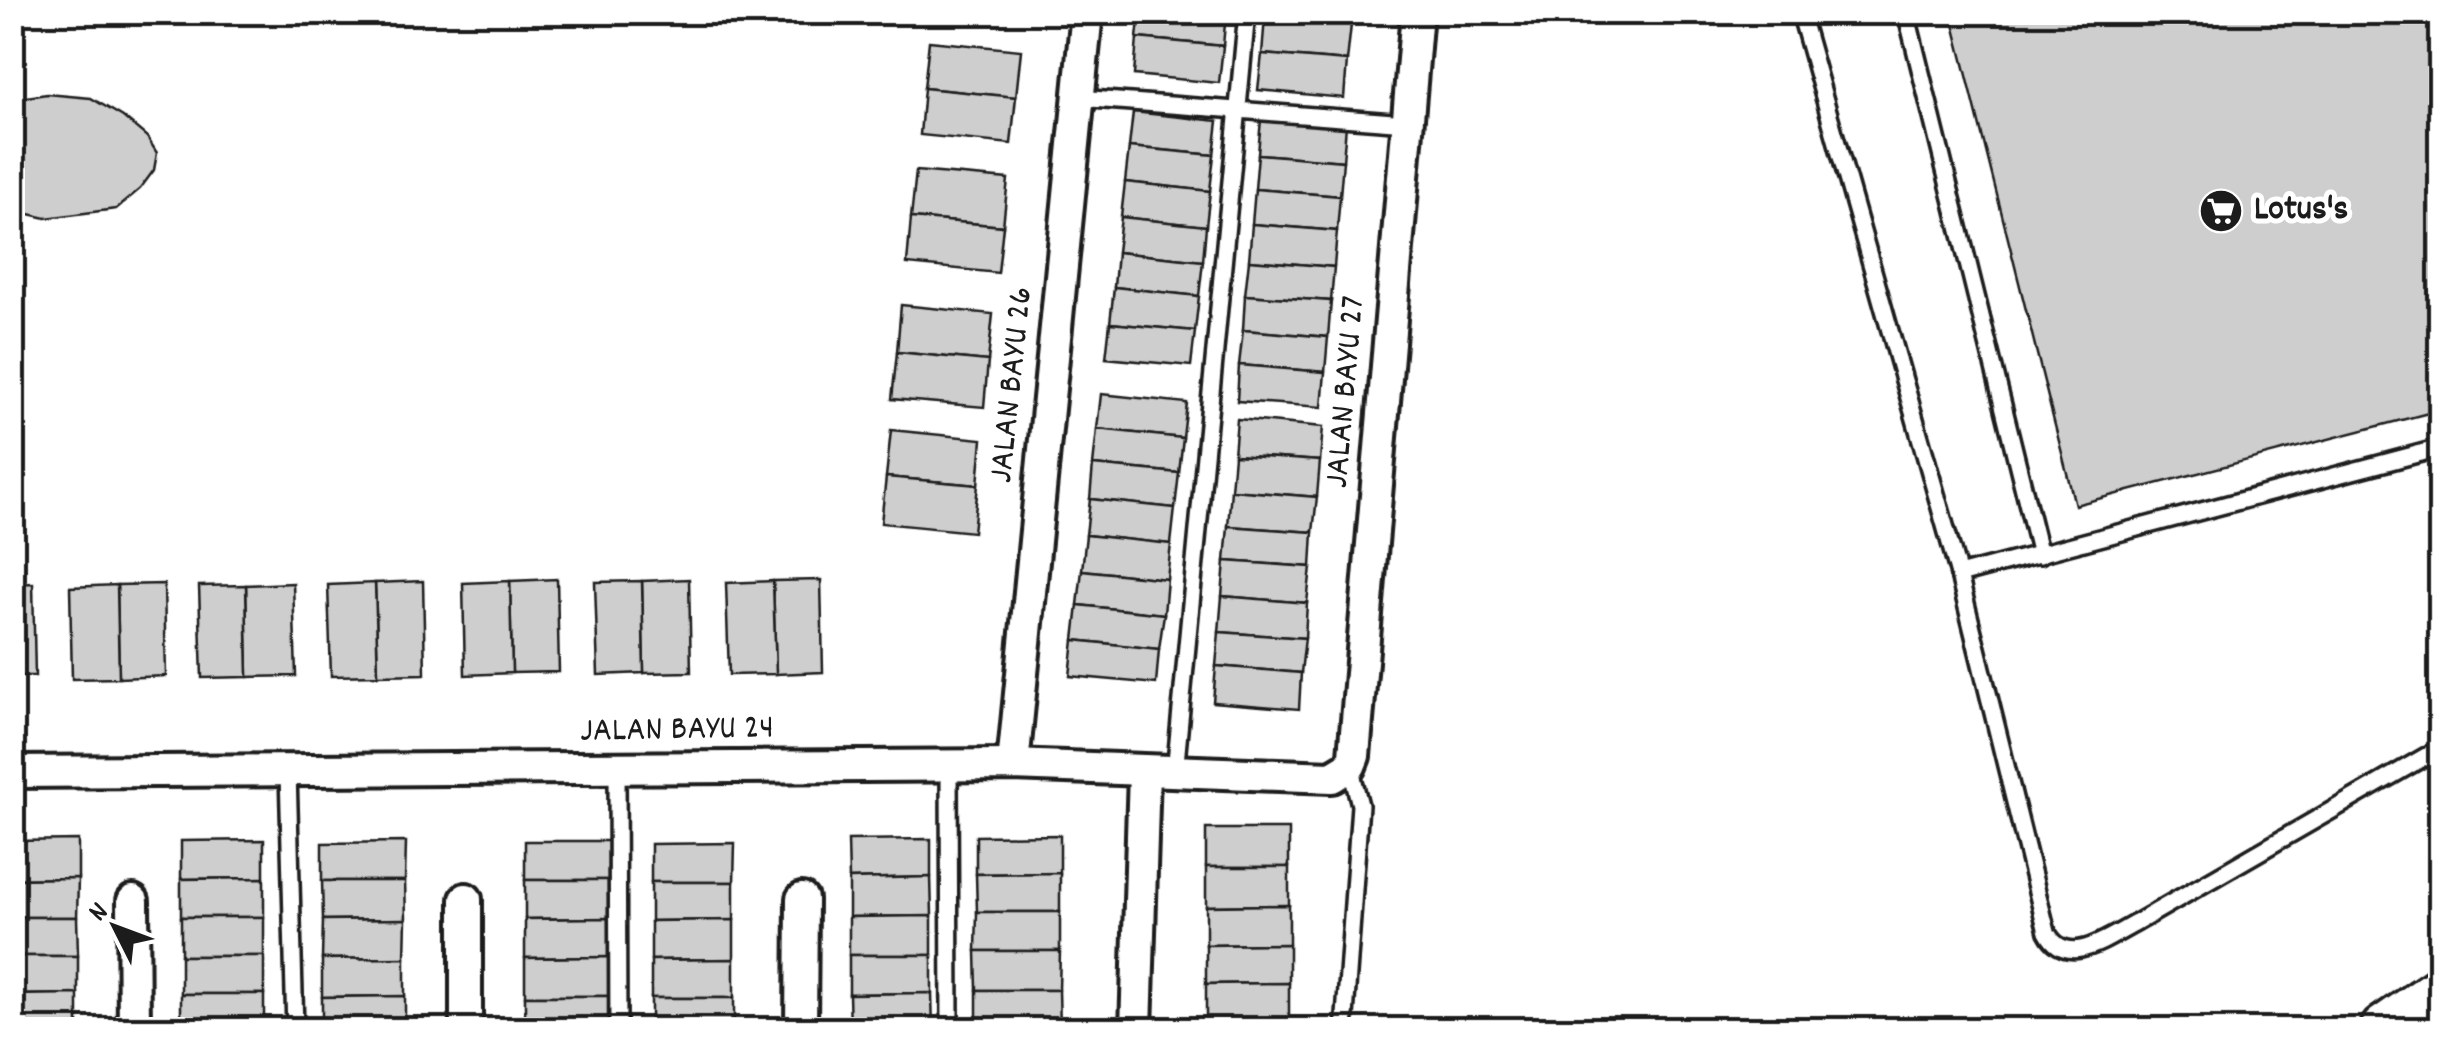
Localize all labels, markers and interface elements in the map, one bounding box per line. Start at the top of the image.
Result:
place label: Lotus's [2254,186,2348,236]
supermarket icon: Lotus's [2198,188,2244,234]
street label: JALAN BAYU 26 [978,285,1048,485]
street label: JALAN BAYU 27 [1314,294,1380,490]
street label: JALAN BAYU 24 [580,704,774,758]
north arrow [65,877,165,977]
text: N [81,895,120,932]

